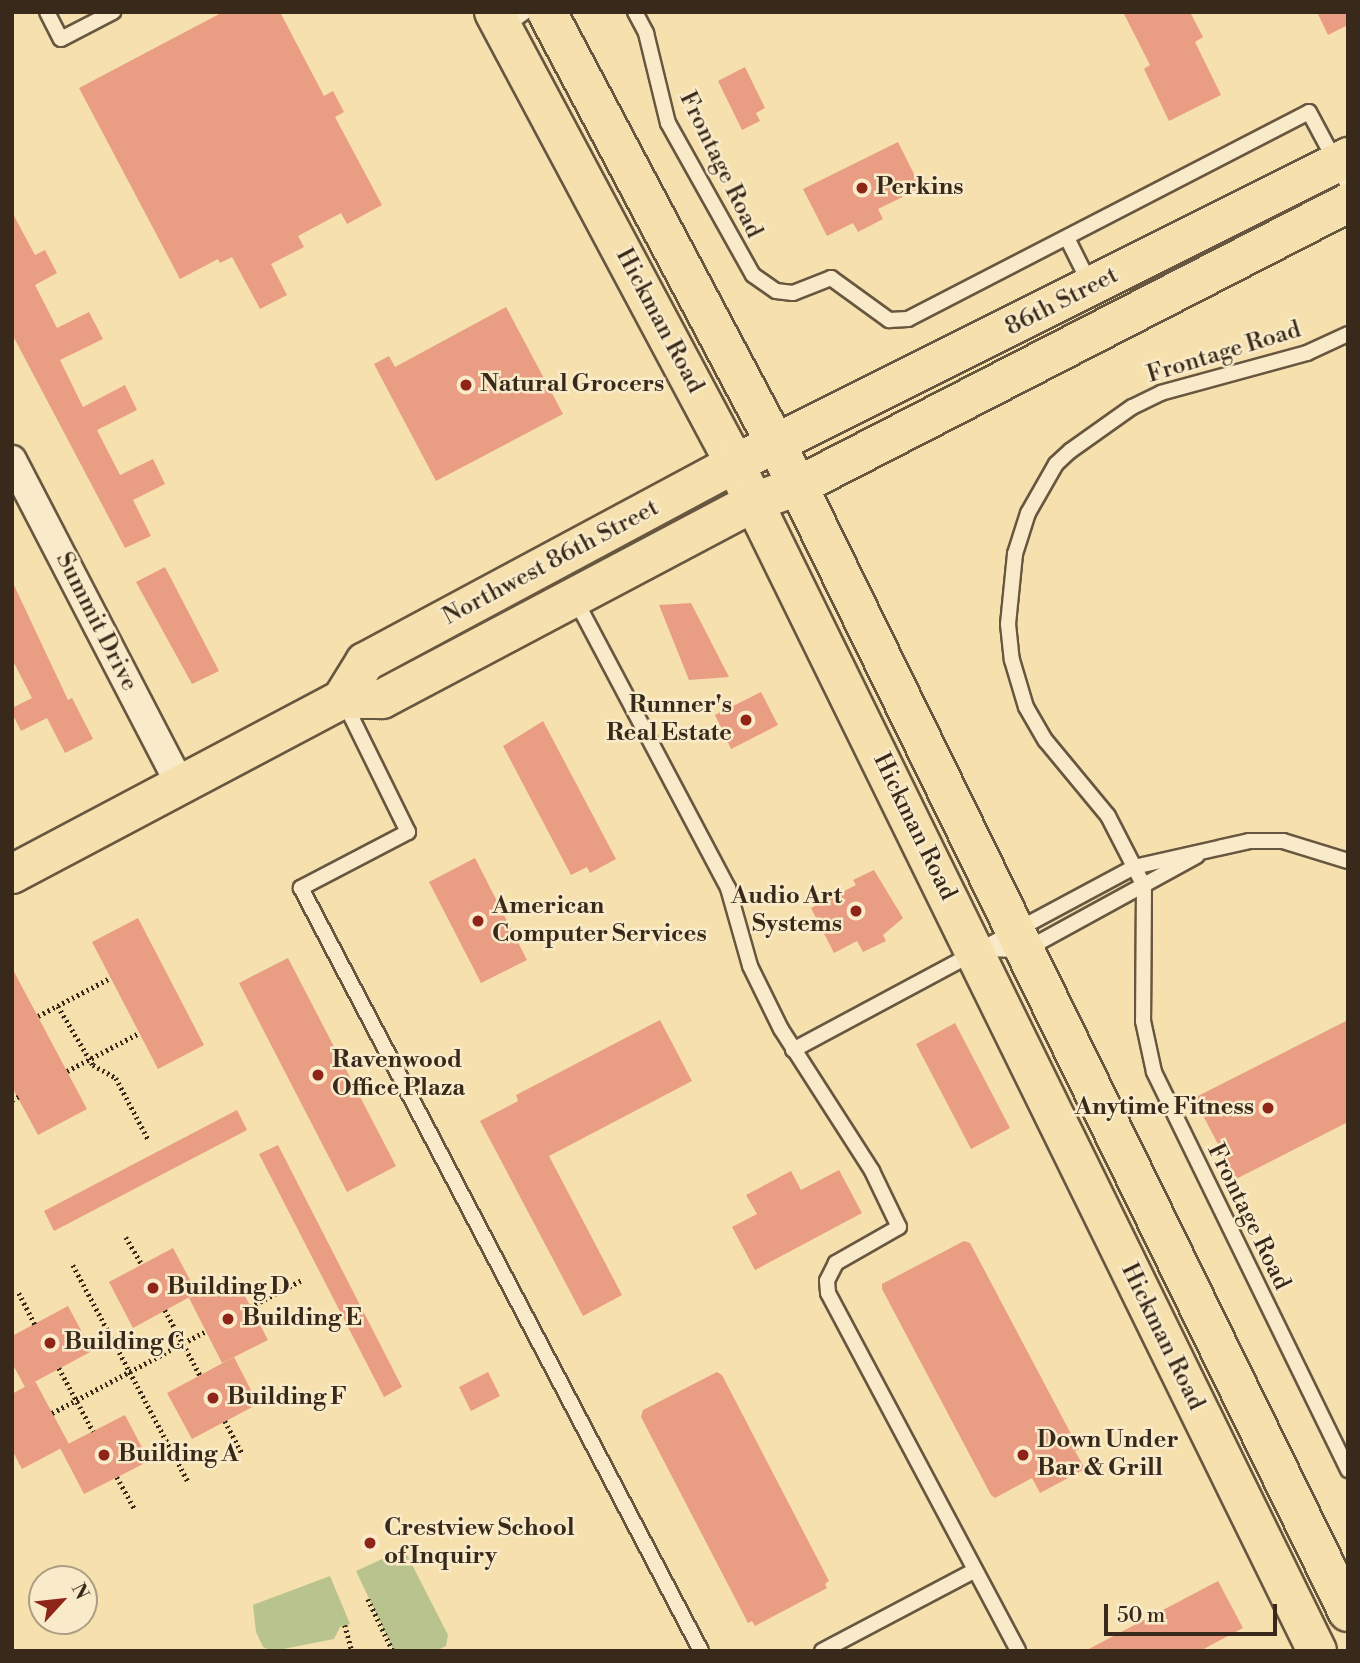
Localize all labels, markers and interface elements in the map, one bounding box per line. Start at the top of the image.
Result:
street label: Frontage Road [672,87,768,243]
place label: Perkins [876,174,963,202]
marker: Perkins [854,180,870,196]
street label: Hickman Road [609,244,709,398]
street label: 86th Street [1001,261,1123,343]
street label: Frontage Road [1144,316,1304,390]
place label: Natural Grocers [480,371,664,399]
marker: Natural Grocers [458,377,474,393]
street label: Northwest 86th Street [438,494,664,632]
street label: Summit Drive [49,548,143,696]
place label: Runner's Real Estate [606,692,732,748]
marker: Runner's Real Estate [738,712,754,728]
street label: Hickman Road [866,749,962,905]
place label: Audio Art Systems [731,883,842,939]
place label: American Computer Services [492,893,707,949]
marker: Audio Art Systems [848,903,864,919]
marker: American Computer Services [470,913,486,929]
place label: Ravenwood Office Plaza [332,1047,465,1103]
marker: Ravenwood Office Plaza [310,1067,326,1083]
place label: Anytime Fitness [1075,1094,1254,1122]
marker: Anytime Fitness [1260,1100,1276,1116]
street label: Frontage Road [1200,1139,1296,1295]
street label: Hickman Road [1114,1259,1210,1415]
place label: Building D [167,1274,289,1302]
marker: Building D [145,1280,161,1296]
place label: Building E [242,1305,362,1333]
marker: Building E [220,1311,236,1327]
place label: Building C [64,1329,184,1357]
marker: Building C [42,1335,58,1351]
place label: Building F [227,1384,347,1412]
marker: Building F [205,1390,221,1406]
place label: Down Under Bar & Grill [1037,1427,1179,1483]
place label: Building A [118,1441,238,1469]
marker: Building A [96,1447,112,1463]
marker: Down Under Bar & Grill [1015,1447,1031,1463]
place label: Crestview School of Inquiry [384,1515,575,1571]
marker: Crestview School of Inquiry [362,1535,378,1551]
north arrow [28,1565,98,1635]
text: N [66,1579,94,1604]
scale bar [1108,1590,1281,1634]
text: 50 m [1117,1603,1165,1629]

